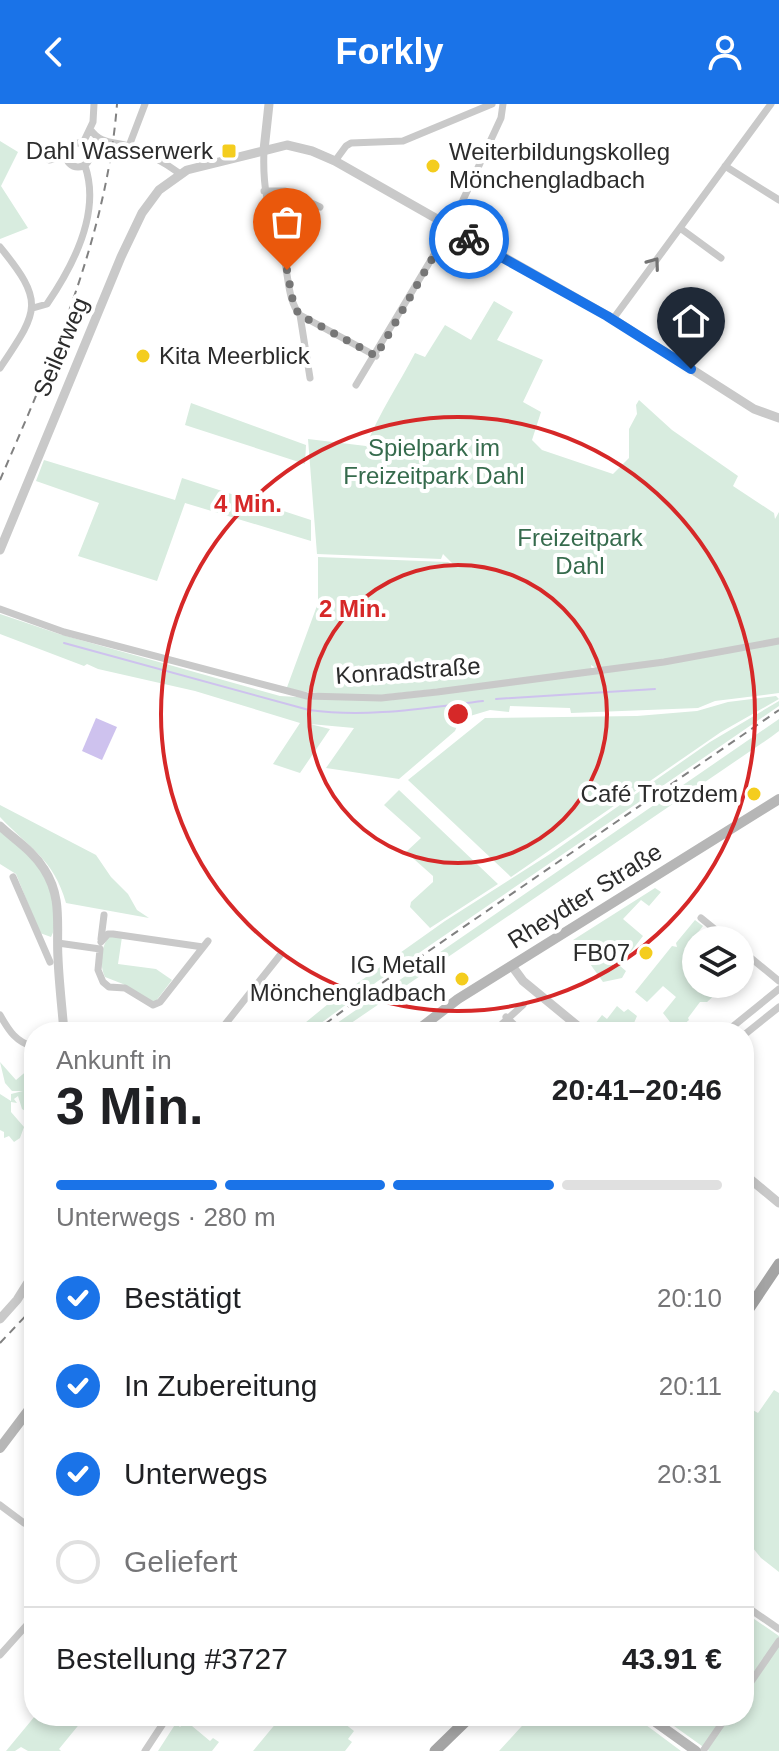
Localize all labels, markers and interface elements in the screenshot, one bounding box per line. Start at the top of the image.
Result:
icon: back [32,30,76,74]
icon: person [703,30,747,74]
text: Forkly [335,31,444,72]
place label: Dahl Wasserwerk [26,137,214,164]
place label: Weiterbildungskolleg Mönchengladbach [449,138,670,193]
marker: Dahl Wasserwerk [220,142,238,160]
marker: Weiterbildungskolleg Mönchengladbach [424,157,442,175]
pin [253,188,321,270]
courier [429,199,509,279]
icon: bag [265,200,309,244]
icon: bike [447,217,491,261]
one-way arrow [645,257,659,271]
pin [657,287,725,369]
street label: Seilerweg [28,293,94,401]
icon: home [669,299,713,343]
place label: Kita Meerblick [159,342,311,369]
marker: Kita Meerblick [134,347,152,365]
park label: Spielpark im Freizeitpark Dahl [343,434,525,489]
text: 4 Min. [214,490,282,517]
park label: Freizeitpark Dahl [517,524,644,579]
text: 2 Min. [319,595,387,622]
street label: Konradstraße [334,652,481,689]
centre of rings [444,700,472,728]
place label: Café Trotzdem [581,780,738,807]
marker: Café Trotzdem [745,785,763,803]
street label: Rheydter Straße [503,837,667,954]
map controls [682,926,754,998]
button: layers [682,926,754,998]
place label: FB07 [573,939,630,966]
marker: FB07 [637,944,655,962]
place label: IG Metall Mönchengladbach [250,951,446,1006]
marker: IG Metall Mönchengladbach [453,970,471,988]
text: Ankunft in [56,1045,172,1075]
text: 20:41–20:46 [552,1073,722,1106]
text: 3 Min. [56,1077,203,1135]
text: Unterwegs · 280 m [56,1202,276,1232]
icon: check [56,1276,100,1320]
text: Bestätigt [124,1281,241,1314]
text: 20:10 [657,1283,722,1313]
icon: check [56,1364,100,1408]
text: In Zubereitung [124,1369,317,1402]
text: 20:11 [659,1371,722,1401]
icon: check [56,1452,100,1496]
text: Unterwegs [124,1457,267,1490]
text: 20:31 [657,1459,722,1489]
text: Geliefert [124,1545,237,1578]
text: Bestellung #3727 [56,1642,288,1675]
text: 43.91 € [622,1642,722,1675]

